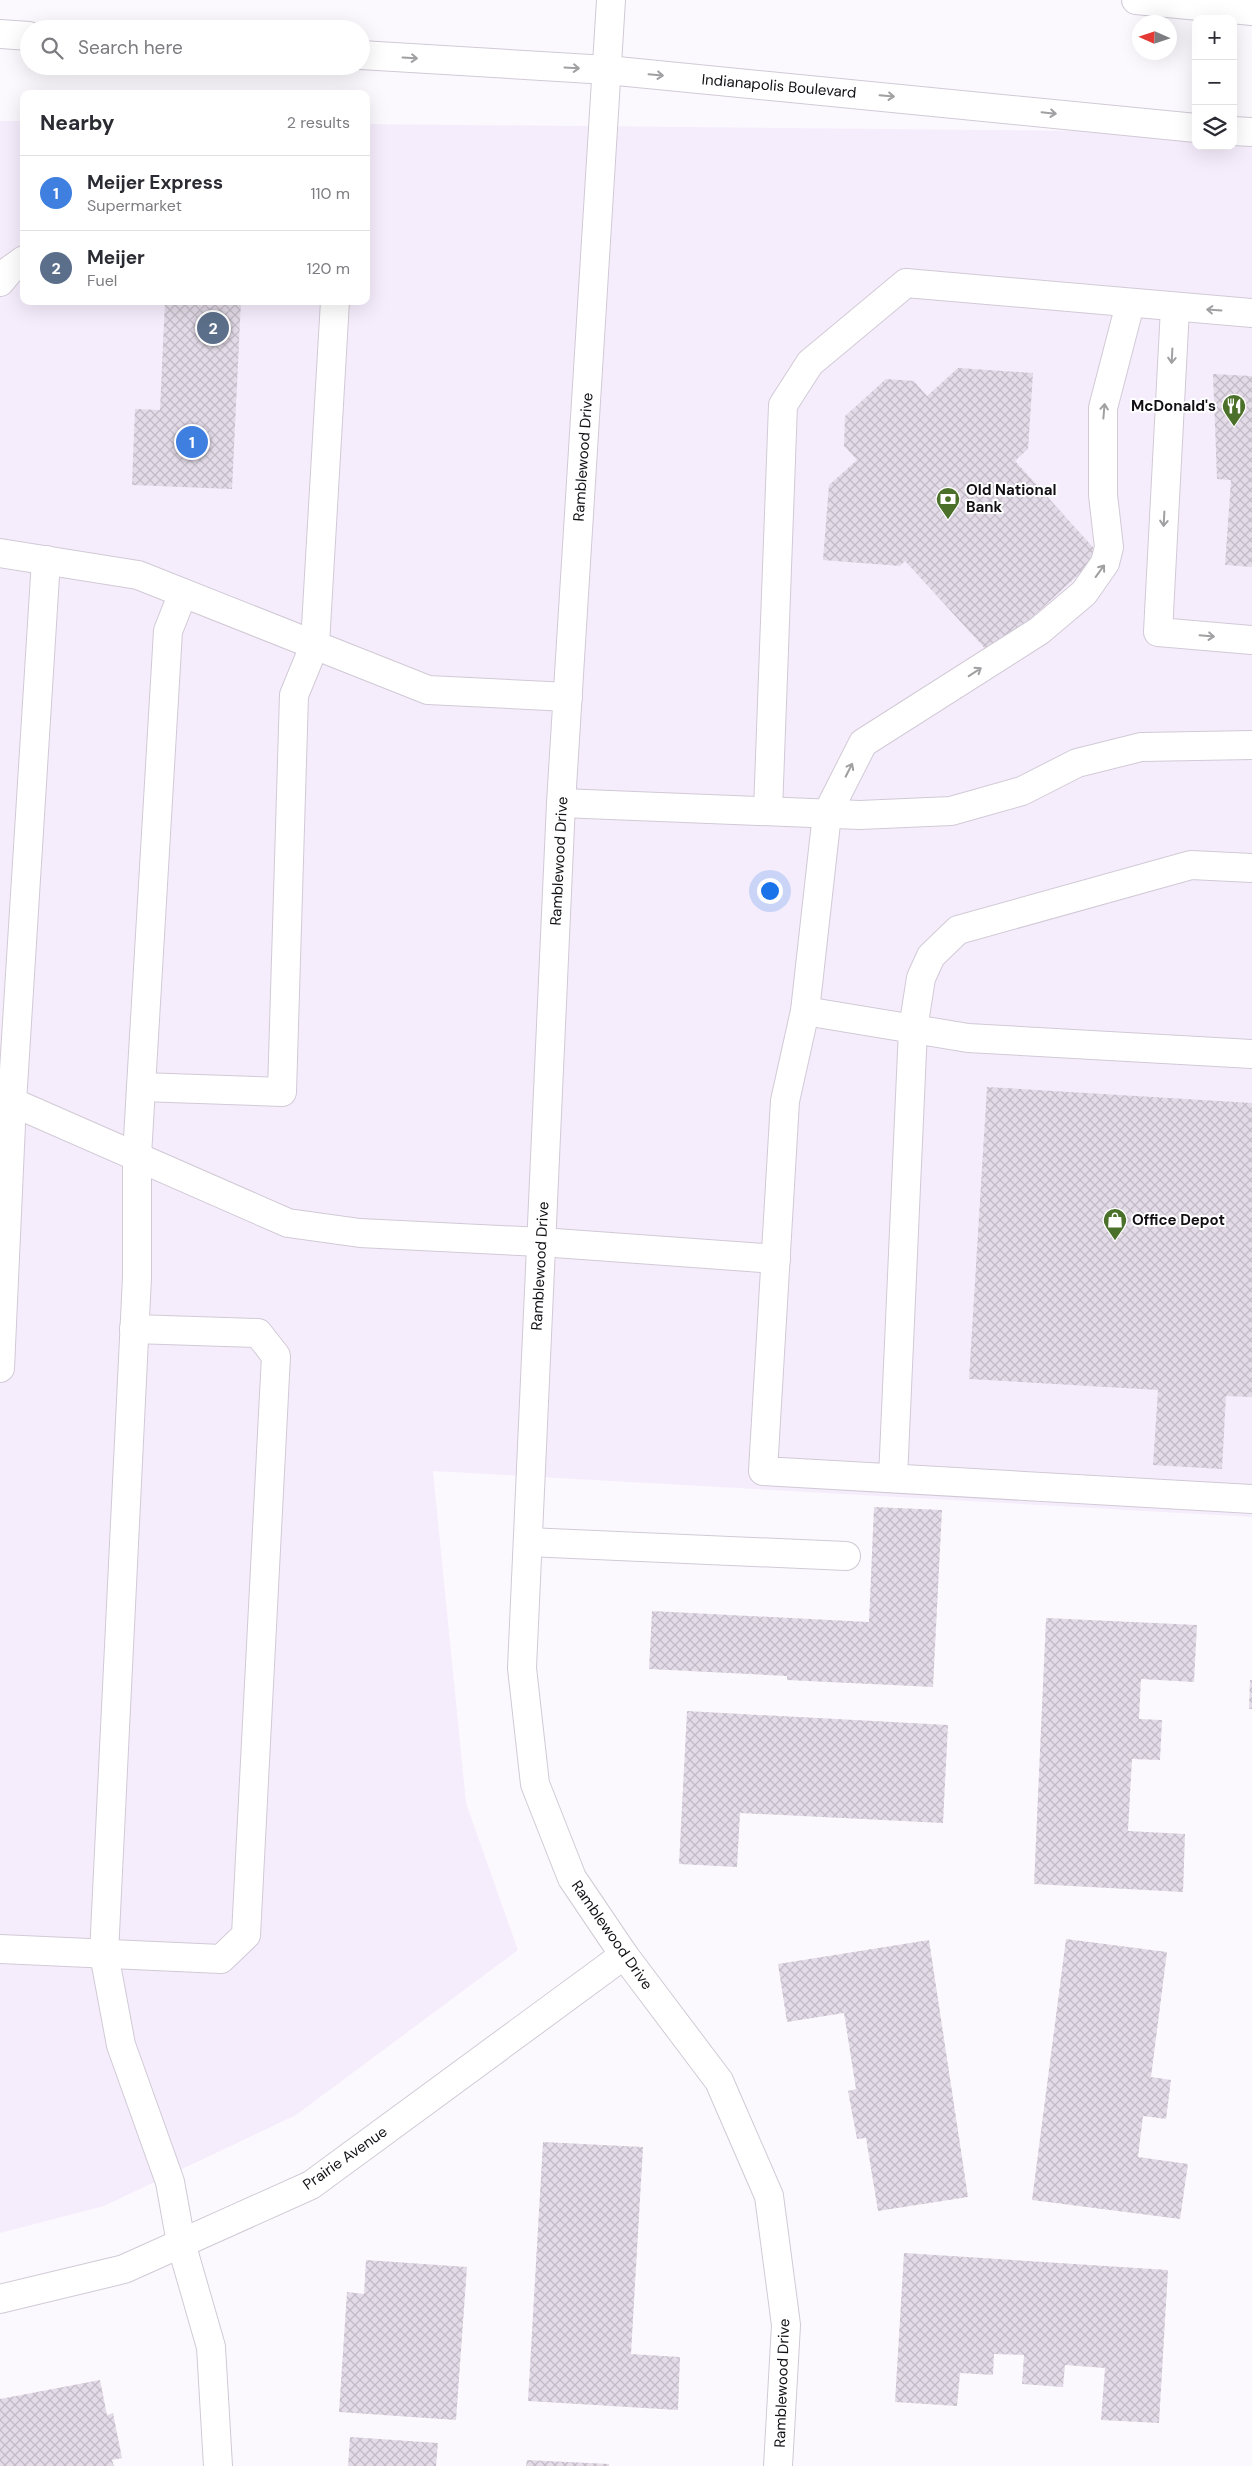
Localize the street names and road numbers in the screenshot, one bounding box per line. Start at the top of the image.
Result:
street label: Indianapolis Boulevard [701,69,857,103]
street label: Ramblewood Drive [569,392,597,522]
street label: Ramblewood Drive [546,796,572,926]
street label: Ramblewood Drive [527,1201,553,1331]
street label: Ramblewood Drive [567,1876,657,1994]
street label: Prairie Avenue [299,2122,391,2194]
street label: Ramblewood Drive [770,2318,794,2448]

